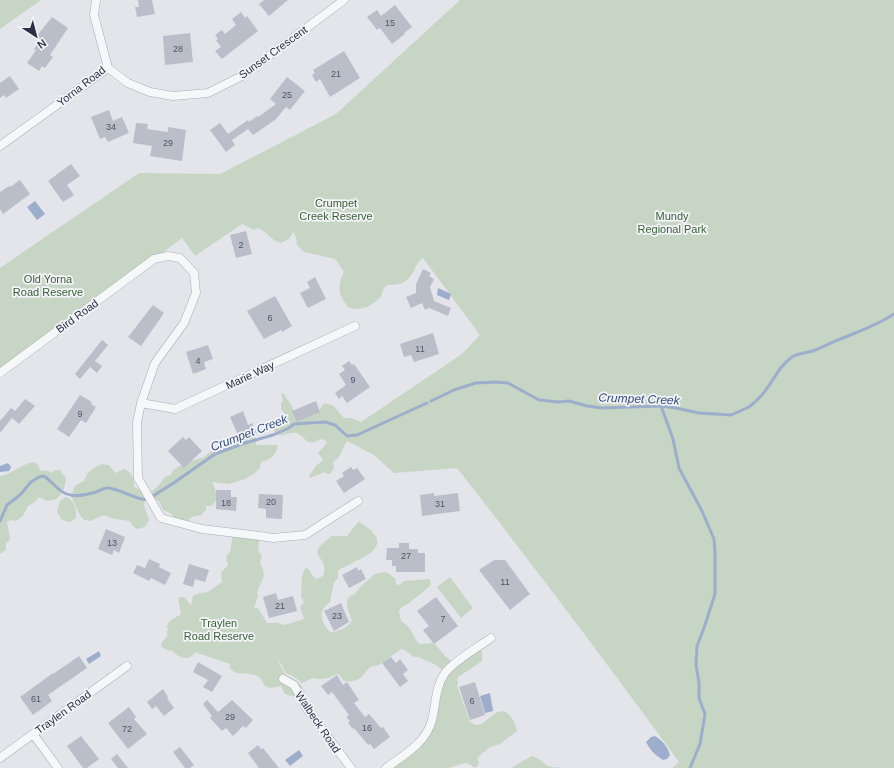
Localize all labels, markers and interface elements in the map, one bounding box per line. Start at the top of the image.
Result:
north arrow [16,16,56,56]
house number: 15 [385,18,395,28]
street label: Sunset Crescent [237,23,309,81]
text: N [35,37,49,51]
house number: 28 [173,44,183,54]
street label: Yorna Road [55,64,107,108]
house number: 21 [331,69,341,79]
house number: 25 [282,90,292,100]
house number: 34 [106,122,116,132]
house number: 29 [163,138,173,148]
park label: Crumpet Creek Reserve [299,197,373,222]
park label: Mundy Regional Park [637,210,707,235]
house number: 2 [238,240,244,250]
park label: Old Yorna Road Reserve [13,273,83,298]
street label: Bird Road [54,297,100,335]
house number: 6 [267,313,273,323]
house number: 11 [415,344,425,354]
house number: 4 [195,356,201,366]
street label: Marie Way [224,358,277,391]
house number: 9 [350,375,356,385]
water label: Crumpet Creek [598,391,681,407]
house number: 9 [77,409,83,419]
water label: Crumpet Creek [209,412,290,454]
house number: 20 [266,497,276,507]
house number: 18 [221,498,231,508]
house number: 31 [435,499,445,509]
house number: 13 [107,538,117,548]
house number: 27 [401,551,411,561]
house number: 11 [500,577,510,587]
house number: 21 [275,601,285,611]
house number: 23 [332,611,342,621]
house number: 7 [440,614,446,624]
park label: Traylen Road Reserve [184,617,254,642]
street label: Traylen Road [33,688,93,736]
street label: Walbeck Road [293,689,343,755]
house number: 61 [31,694,41,704]
house number: 6 [469,696,475,706]
house number: 29 [225,712,235,722]
house number: 16 [362,723,372,733]
house number: 72 [122,724,132,734]

